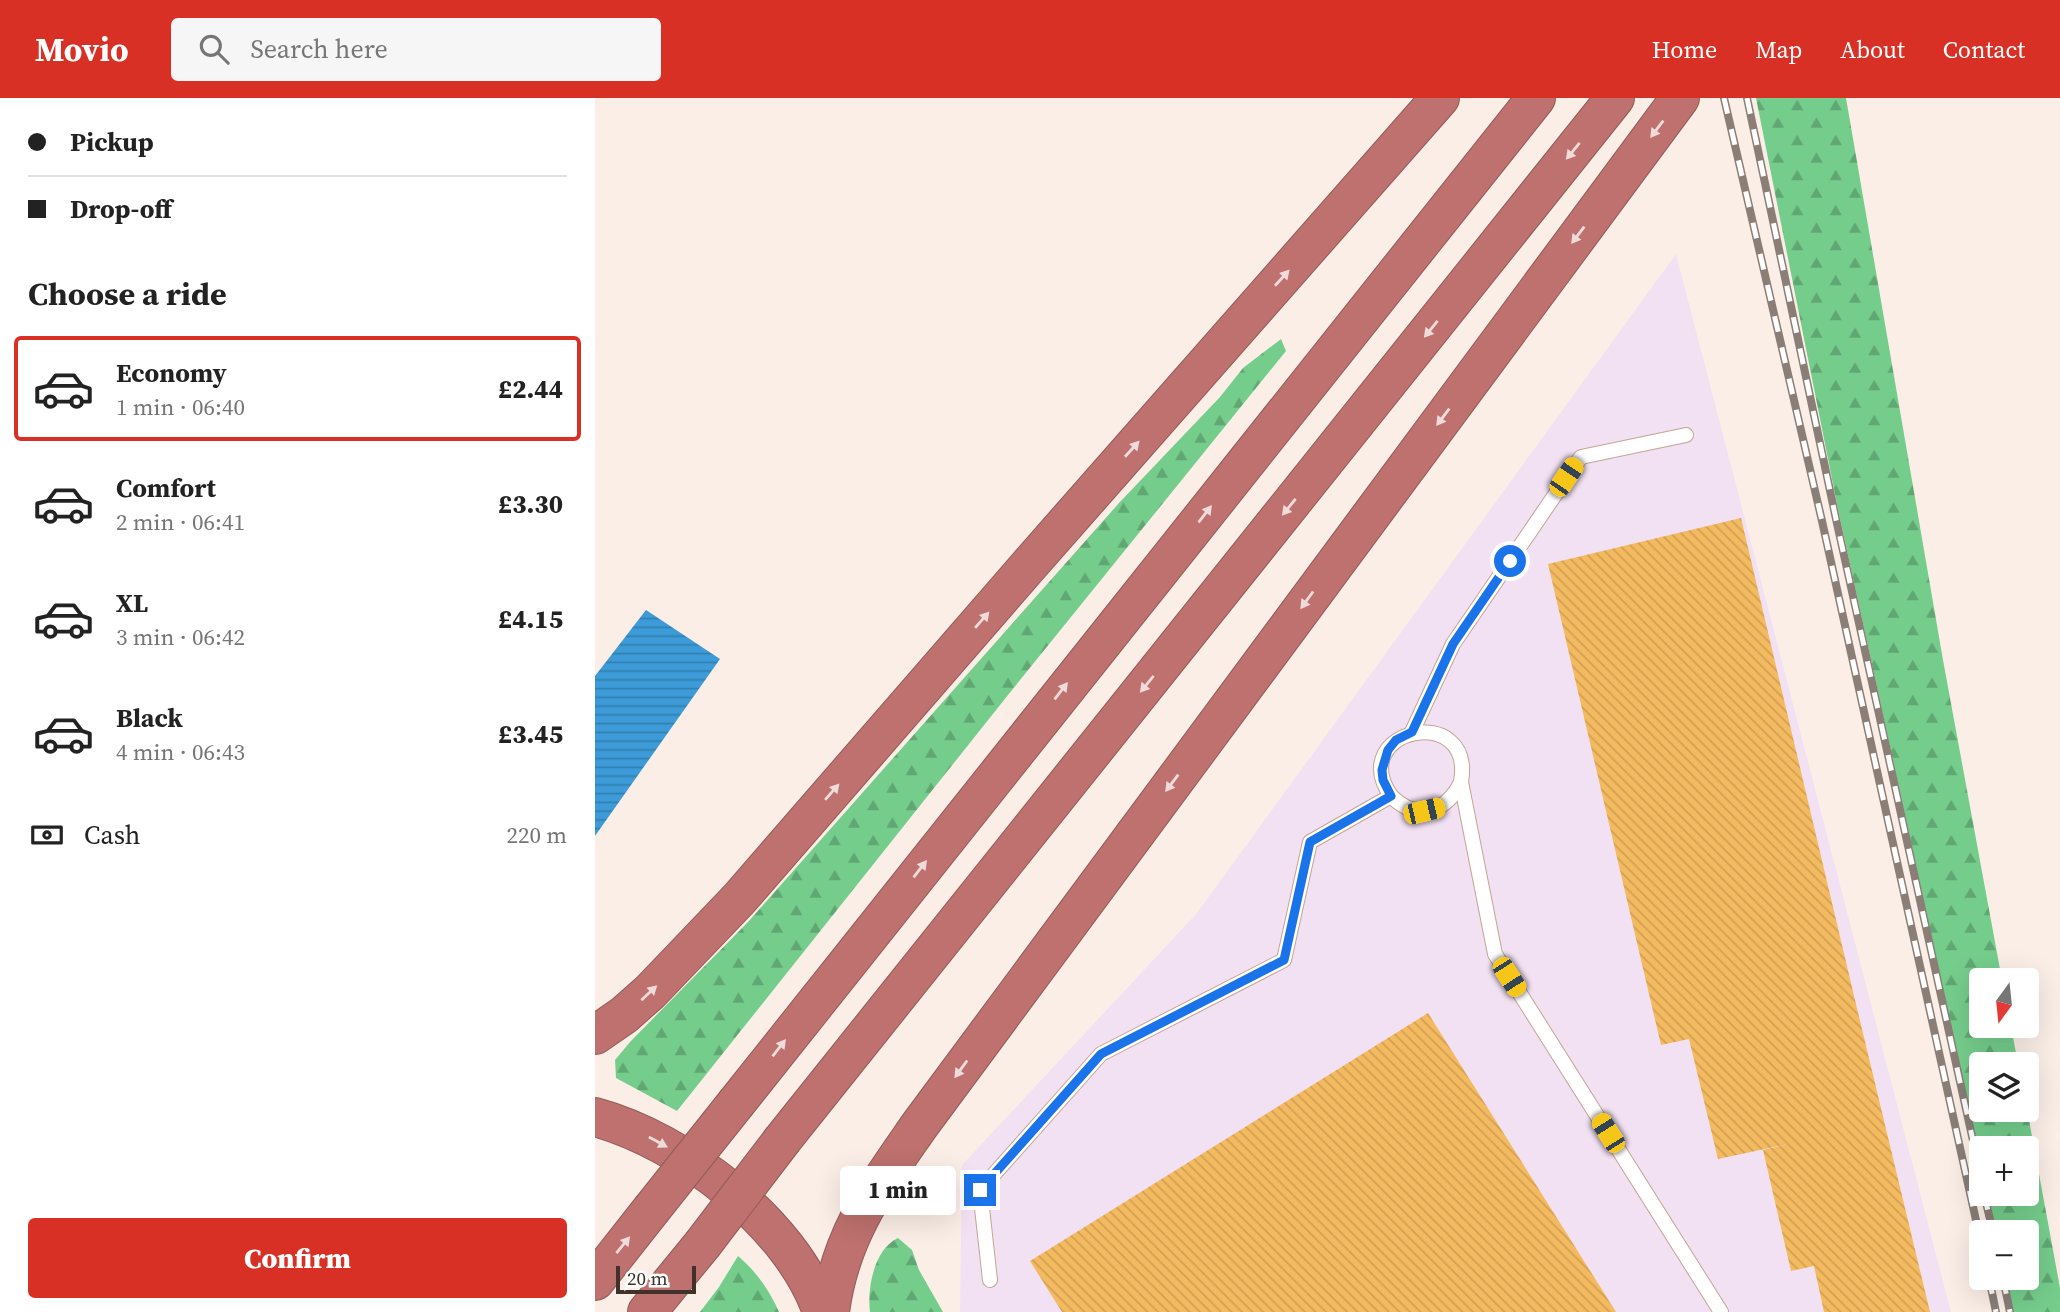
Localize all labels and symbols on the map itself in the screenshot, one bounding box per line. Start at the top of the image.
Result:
one-way arrow [1650,120,1664,138]
one-way arrow [1565,142,1580,160]
one-way arrow [1571,225,1586,243]
one-way arrow [1274,269,1290,287]
one-way arrow [1424,320,1438,338]
one-way arrow [1436,408,1450,426]
one-way arrow [1124,440,1140,458]
car [1546,454,1587,500]
one-way arrow [1281,497,1296,515]
one-way arrow [1197,506,1212,524]
route start [1494,545,1526,577]
one-way arrow [1300,591,1314,609]
one-way arrow [974,611,989,628]
one-way arrow [1139,675,1154,693]
one-way arrow [1054,682,1069,700]
one-way arrow [1165,774,1179,792]
one-way arrow [824,783,840,800]
car [1402,796,1447,826]
one-way arrow [913,861,928,879]
car [1489,954,1530,1000]
north arrow [1969,968,2039,1038]
one-way arrow [640,985,658,1001]
one-way arrow [772,1039,786,1057]
one-way arrow [953,1059,968,1077]
car [1588,1110,1629,1156]
one-way arrow [649,1136,668,1148]
callout: 1 min [840,1166,955,1214]
route end [964,1174,996,1206]
one-way arrow [616,1237,631,1255]
scale bar [616,1263,697,1295]

